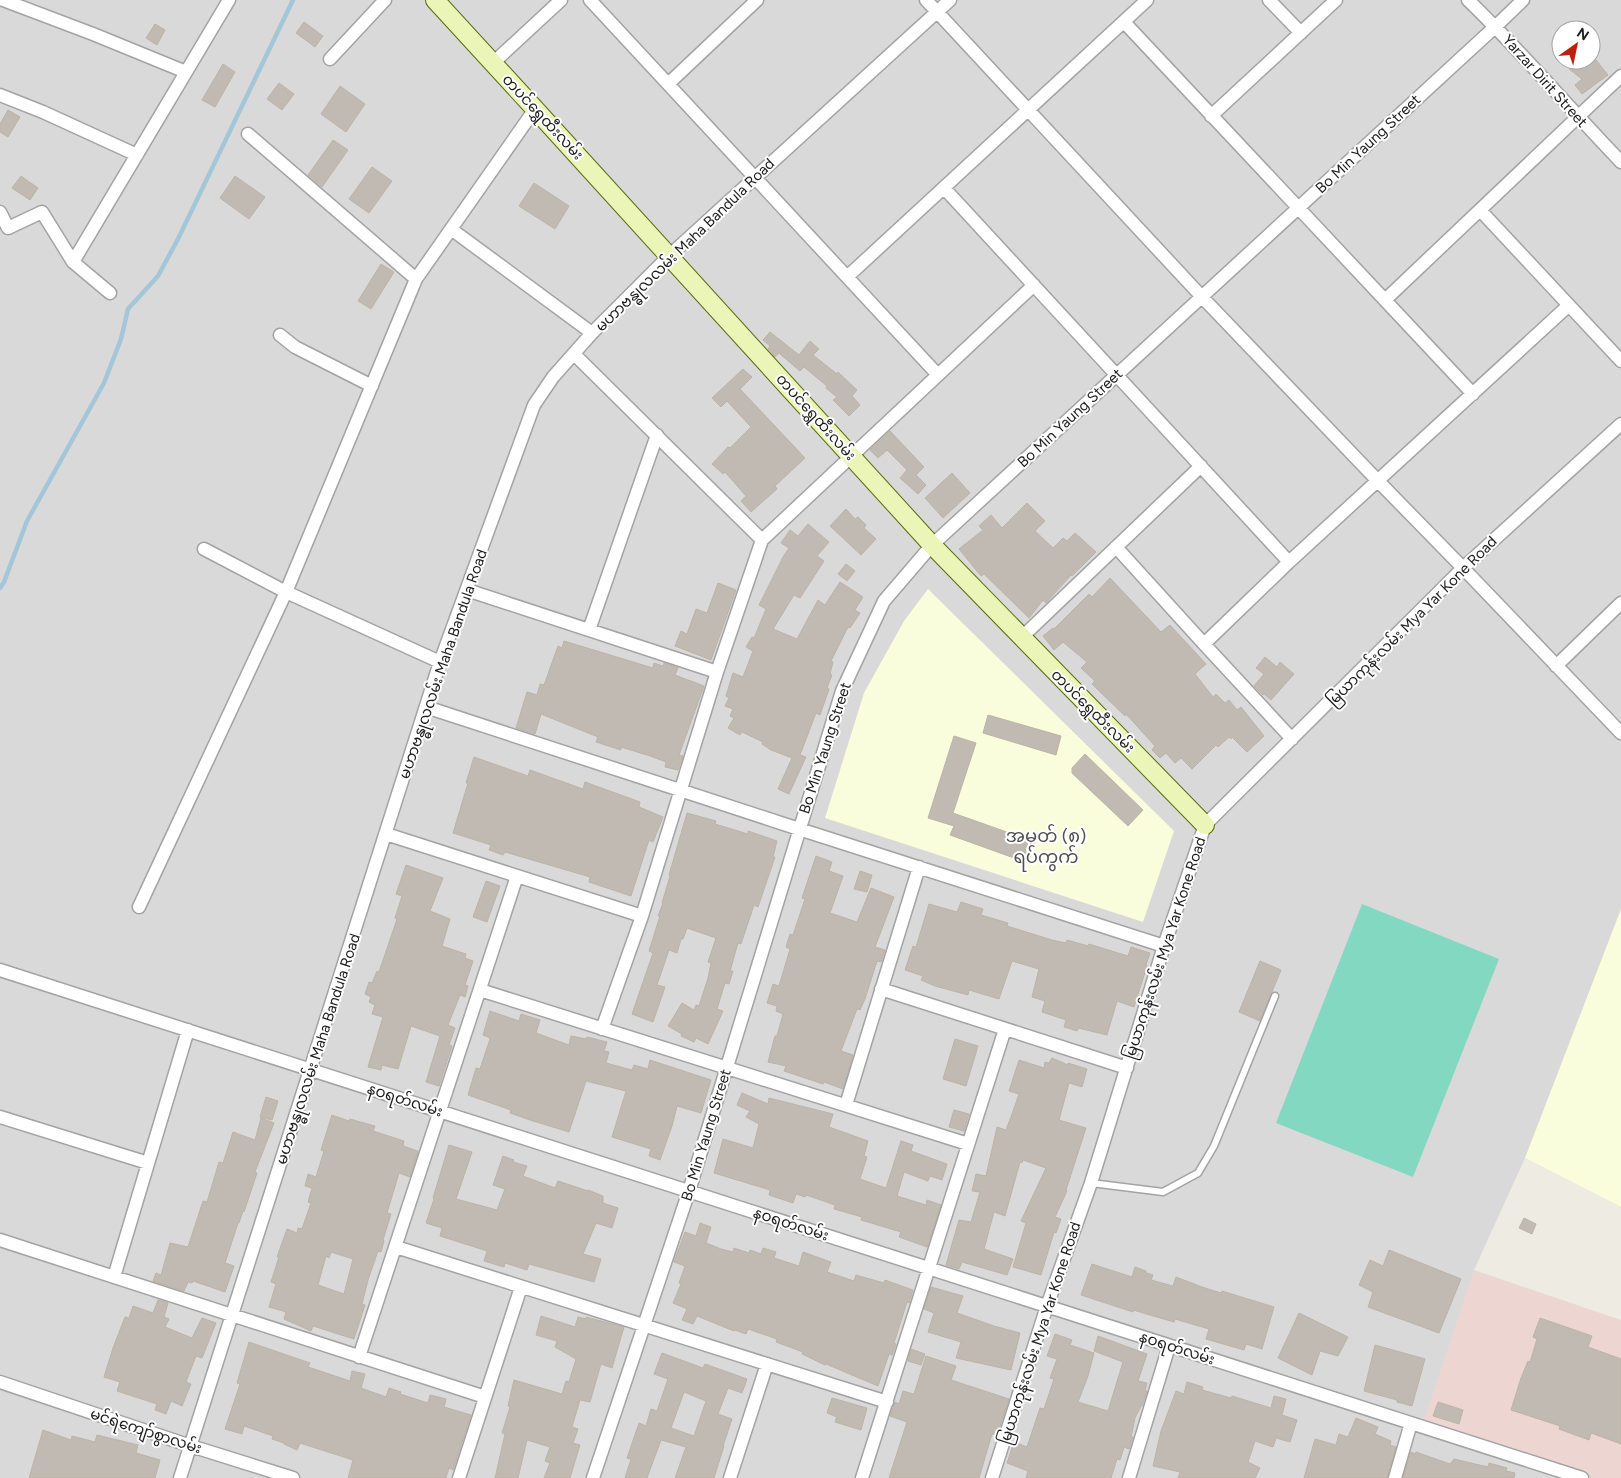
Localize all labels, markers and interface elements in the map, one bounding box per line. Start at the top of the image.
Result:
north arrow [1551,20,1601,70]
text: N [1574,24,1592,45]
street label: Yarzar Dirit Street [1499,31,1592,131]
street label: တပင်ရွှေထီးလမ်း [496,70,588,166]
street label: Bo Min Yaung Street [1312,91,1424,197]
street label: မဟာဗန္ဓုလလမ်း Maha Bandula Road [591,154,781,338]
street label: Bo Min Yaung Street [1014,365,1126,471]
street label: တပင်ရွှေထီးလမ်း [770,369,860,466]
street label: မြယာကုန်းလမ်း Mya Yar Kone Road [1323,532,1503,712]
street label: မဟာဗန္ဓုလလမ်း Maha Bandula Road [394,546,494,782]
street label: တပင်ရွှေထီးလမ်း [1045,665,1139,759]
street label: Bo Min Yaung Street [795,680,855,816]
district label: အမှတ် (၈) ရပ်ကွက် [1006,823,1086,872]
street label: မြယာကုန်းလမ်း Mya Yar Kone Road [1120,834,1212,1062]
street label: မဟာဗန္ဓုလလမ်း Maha Bandula Road [271,931,367,1168]
street label: Bo Min Yaung Street [677,1067,735,1203]
street label: နဝရတ်လမ်း [364,1078,445,1123]
street label: နဝရတ်လမ်း [750,1202,831,1247]
street label: မြယာကုန်းလမ်း Mya Yar Kone Road [995,1219,1087,1447]
street label: နဝရတ်လမ်း [1136,1326,1217,1371]
street label: မင်ရဲကျော်စွာလမ်း [87,1404,204,1460]

